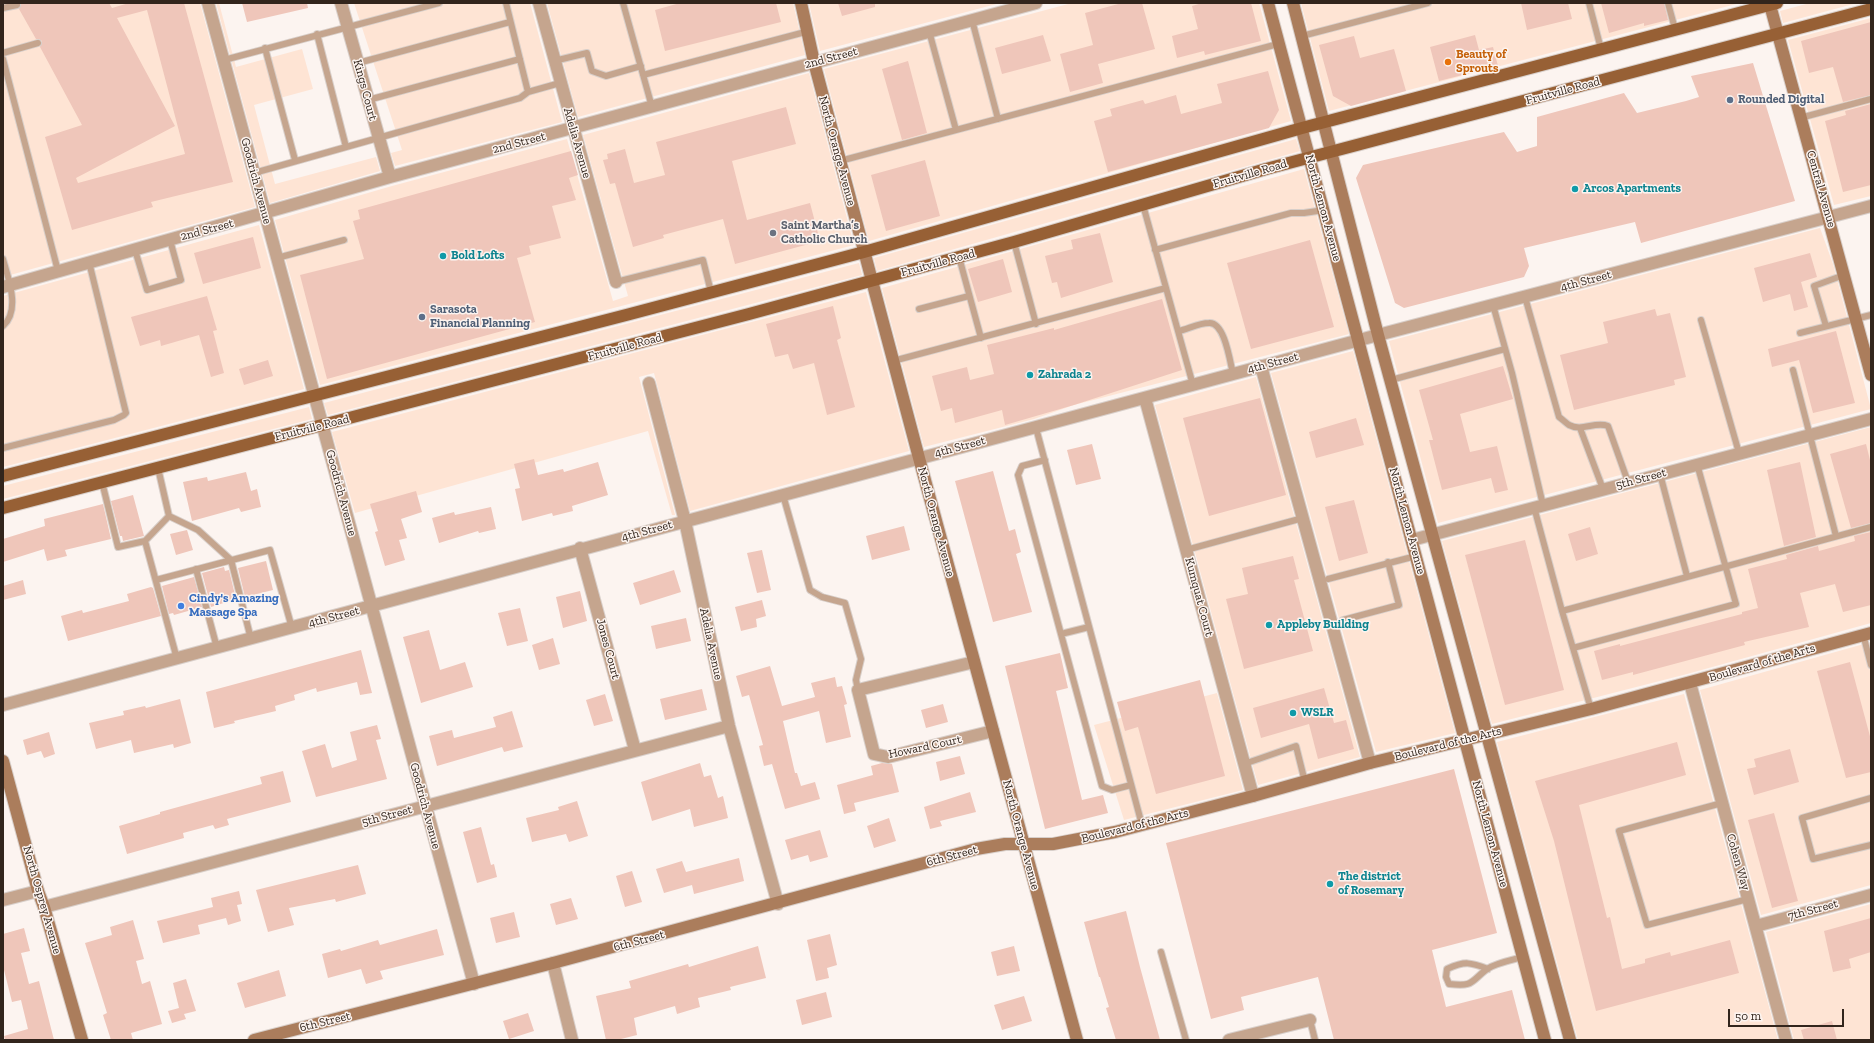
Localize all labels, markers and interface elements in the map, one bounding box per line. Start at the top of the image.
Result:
street label: 2nd Street [803,44,859,72]
place label: Beauty of Sprouts [1456,48,1506,76]
marker: Beauty of Sprouts [1443,57,1453,67]
street label: Kings Court [350,58,380,122]
street label: Fruitville Road [1524,74,1602,108]
place label: Rounded Digital [1738,93,1824,107]
street label: North Orange Avenue [815,95,859,207]
marker: Rounded Digital [1725,95,1735,105]
street label: Adelia Avenue [560,106,594,180]
street label: 2nd Street [491,129,547,157]
street label: Goodrich Avenue [238,136,274,226]
street label: Central Avenue [1803,149,1839,229]
street label: North Lemon Avenue [1302,153,1344,263]
street label: Fruitville Road [1211,157,1289,191]
place label: Arcos Apartments [1583,182,1681,196]
marker: Arcos Apartments [1570,184,1580,194]
street label: 2nd Street [179,216,235,244]
place label: Saint Martha’s Catholic Church [781,219,867,247]
marker: Saint Martha’s Catholic Church [768,228,778,238]
street label: Fruitville Road [899,246,977,280]
place label: Bold Lofts [451,249,505,263]
marker: Bold Lofts [438,251,448,261]
street label: 4th Street [1559,267,1613,295]
place label: Sarasota Financial Planning [430,303,530,331]
marker: Sarasota Financial Planning [417,312,427,322]
street label: Fruitville Road [586,330,664,364]
street label: 4th Street [1246,349,1300,377]
place label: Zahrada 2 [1038,368,1091,382]
marker: Zahrada 2 [1025,370,1035,380]
street label: Fruitville Road [273,412,351,444]
street label: 4th Street [933,433,987,461]
street label: Goodrich Avenue [323,448,359,538]
street label: 5th Street [1614,465,1668,493]
street label: North Orange Avenue [914,466,958,578]
street label: North Lemon Avenue [1386,466,1428,576]
street label: 4th Street [620,517,674,545]
street label: Kumquat Court [1182,556,1216,638]
place label: Cindy's Amazing Massage Spa [189,592,279,620]
marker: Cindy's Amazing Massage Spa [176,601,186,611]
street label: 4th Street [307,603,361,631]
street label: Adelia Avenue [696,607,726,681]
street label: Jones Court [593,617,623,681]
place label: Appleby Building [1277,618,1369,632]
marker: Appleby Building [1264,620,1274,630]
street label: Boulevard of the Arts [1707,641,1817,685]
place label: WSLR [1301,706,1334,720]
marker: WSLR [1288,708,1298,718]
street label: Boulevard of the Arts [1393,724,1503,764]
street label: Howard Court [887,732,963,762]
street label: Goodrich Avenue [407,761,443,851]
street label: North Orange Avenue [999,779,1043,891]
street label: North Lemon Avenue [1469,779,1511,889]
street label: 5th Street [360,802,414,830]
street label: Boulevard of the Arts [1080,806,1190,846]
street label: Cohen Way [1723,832,1753,892]
street label: 6th Street [925,842,979,870]
street label: North Osprey Avenue [20,844,64,956]
place label: The district of Rosemary [1338,870,1404,898]
marker: The district of Rosemary [1325,879,1335,889]
street label: 7th Street [1786,896,1840,924]
street label: 6th Street [612,927,666,955]
scale bar [1730,1001,1846,1027]
street label: 6th Street [298,1009,352,1035]
text: 50 m [1735,1009,1761,1023]

